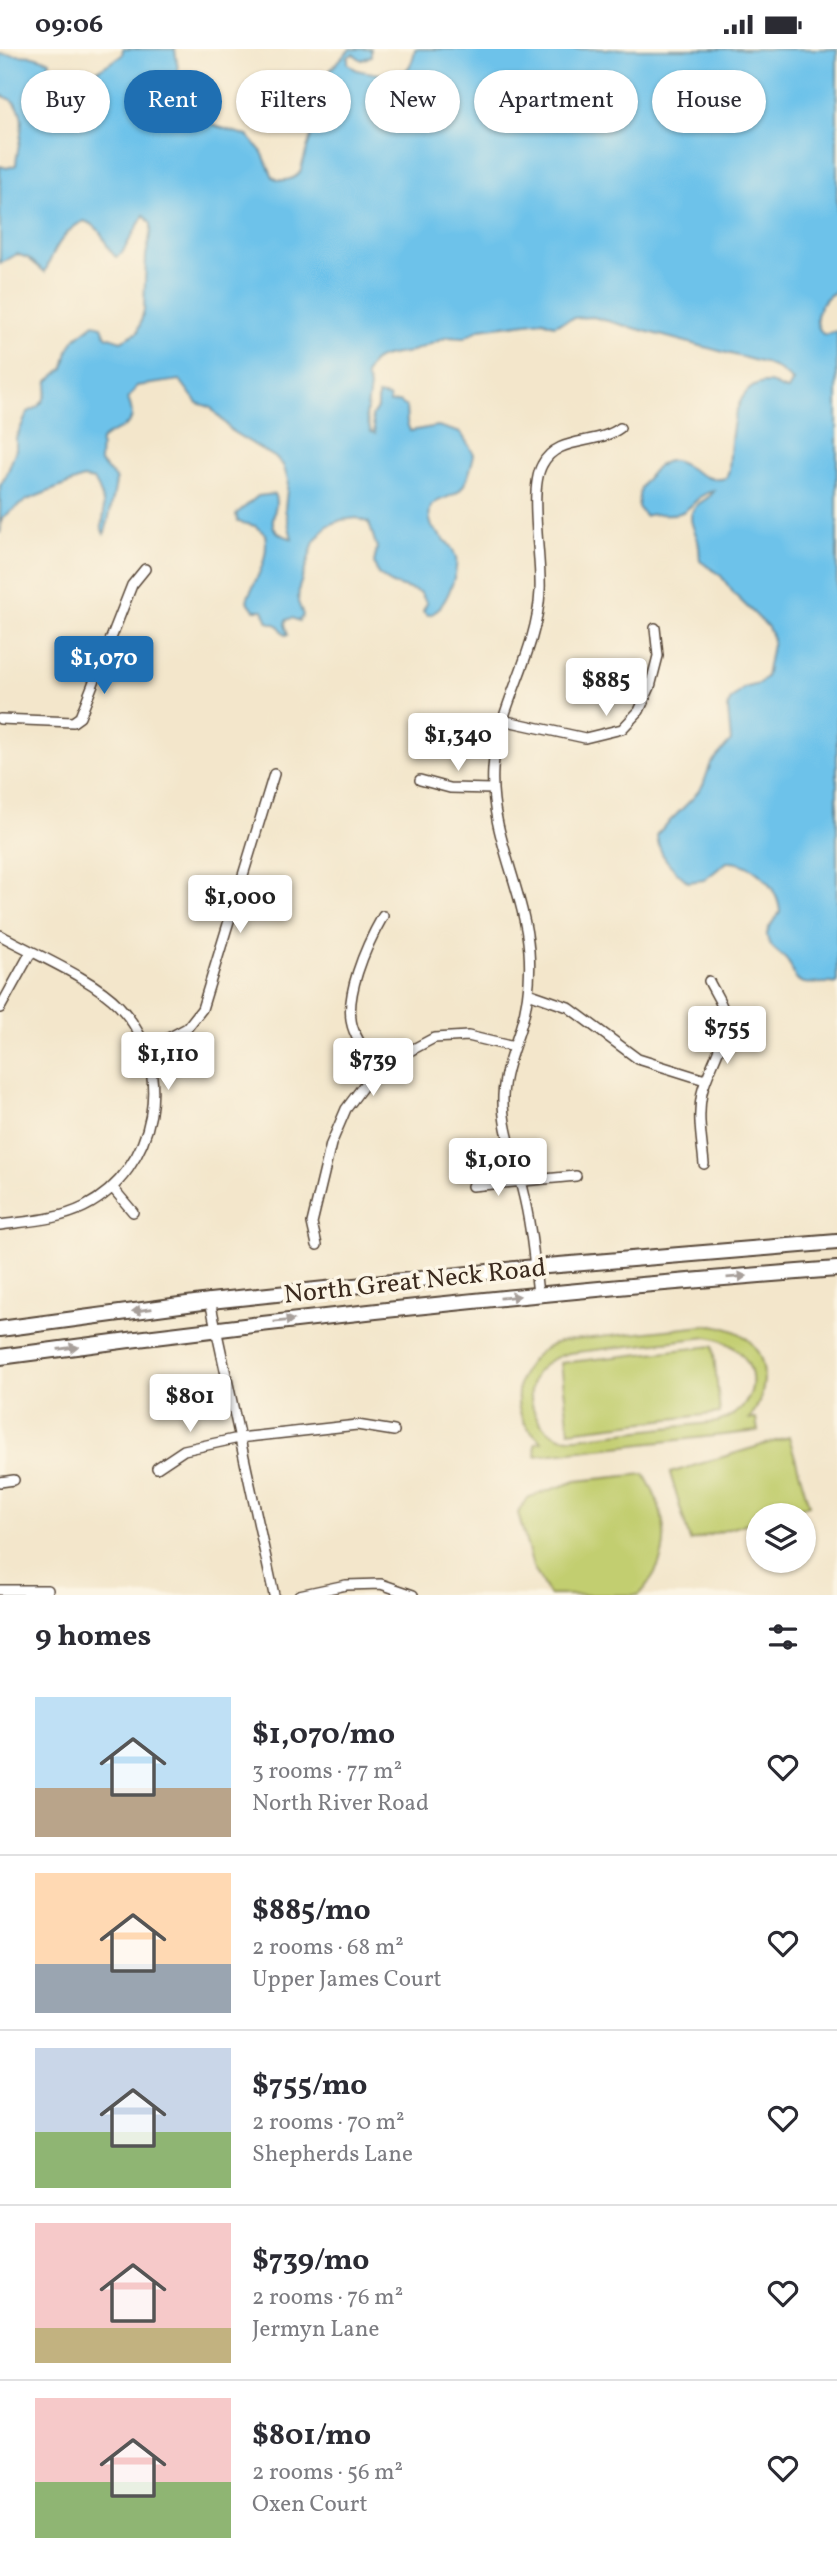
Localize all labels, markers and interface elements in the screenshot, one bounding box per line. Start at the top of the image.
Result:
text: 09:06 [35,7,103,43]
chip: Buy [21,70,110,133]
chip: Rent [124,70,222,133]
chip: Filters [236,70,351,133]
chip: New [365,70,460,133]
chip: Apartment [474,70,638,133]
chip: House [652,70,766,133]
pin: $1,070 [47,637,161,696]
text: $1,070 [70,643,138,675]
pin: $885 [565,659,647,718]
text: $885 [582,665,630,697]
pin: $1,340 [401,713,515,773]
text: $1,340 [424,720,492,752]
pin: $1,000 [183,875,297,935]
text: $1,000 [204,882,276,914]
pin: $755 [686,1007,768,1066]
text: $755 [704,1013,750,1045]
pin: $1,110 [111,1033,225,1092]
text: $1,110 [137,1039,199,1071]
pin: $739 [332,1039,414,1098]
text: $739 [349,1045,397,1077]
pin: $1,010 [441,1139,555,1198]
text: $1,010 [465,1145,531,1177]
street label: North Great Neck Road [282,1250,548,1314]
one-way arrow [726,1271,748,1282]
one-way arrow [499,1291,521,1302]
one-way arrow [131,1304,153,1315]
one-way arrow [273,1315,295,1326]
one-way arrow [57,1342,79,1353]
pin: $801 [149,1375,231,1434]
text: $801 [166,1381,214,1413]
map controls [746,1503,816,1573]
button: layers [746,1503,816,1573]
text: 9 homes [35,1616,151,1658]
icon: filters [764,1618,802,1656]
text: $1,070/mo [252,1714,395,1756]
icon: home [91,1725,175,1809]
icon: heart [764,1748,802,1786]
text: 3 rooms · 77 m² [252,1756,402,1788]
text: North River Road [252,1788,429,1820]
text: $885/mo [252,1890,371,1932]
icon: home [91,1901,175,1985]
icon: heart [764,1924,802,1962]
text: 2 rooms · 68 m² [252,1932,404,1964]
text: Upper James Court [252,1964,442,1996]
text: $755/mo [252,2065,367,2107]
icon: home [91,2076,175,2160]
icon: heart [764,2099,802,2137]
text: 2 rooms · 70 m² [252,2107,405,2139]
text: Shepherds Lane [252,2139,413,2171]
text: $739/mo [252,2240,369,2282]
icon: home [91,2251,175,2335]
icon: heart [764,2274,802,2312]
text: 2 rooms · 76 m² [252,2282,403,2314]
text: Jermyn Lane [252,2314,379,2346]
text: $801/mo [252,2415,371,2457]
icon: home [91,2426,175,2510]
icon: heart [764,2449,802,2487]
text: 2 rooms · 56 m² [252,2457,403,2489]
text: Oxen Court [252,2489,368,2521]

